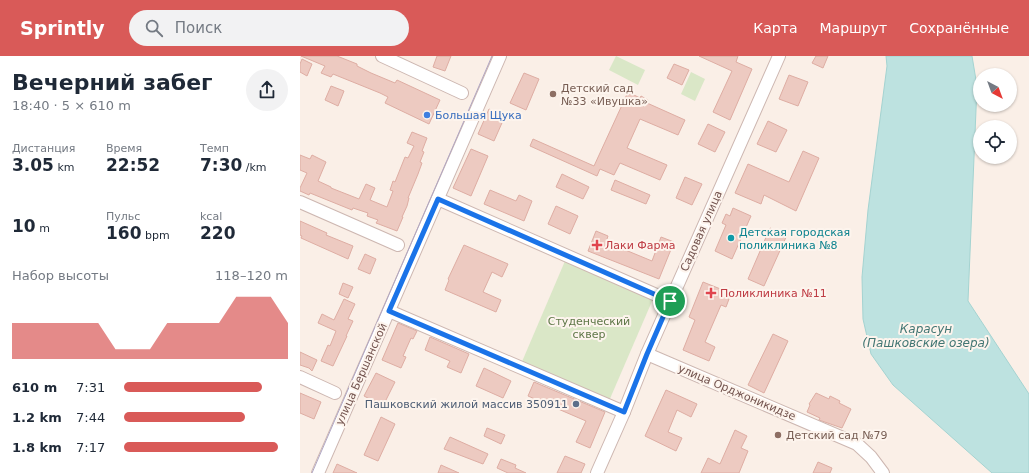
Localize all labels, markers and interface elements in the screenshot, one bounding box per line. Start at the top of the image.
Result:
search box [129,10,409,46]
text: Sprintly [20,17,105,39]
icon: search [143,17,165,39]
text: Поиск [175,19,222,37]
text: Карта [753,20,797,36]
text: Маршрут [819,20,887,36]
text: Сохранённые [909,20,1009,36]
north arrow [973,68,1017,112]
map controls [973,68,1017,164]
button: share [246,69,288,111]
text: Вечерний забег [12,70,213,95]
place label: Детский сад №33 «Ивушка» [561,82,648,108]
marker: Детский сад №33 «Ивушка» [548,89,558,99]
text: 18:40 · 5 × 610 m [12,98,131,113]
place label: Большая Щука [435,109,522,122]
marker: Большая Щука [422,110,432,120]
button: locate [973,120,1017,164]
text: Дистанция [12,142,75,155]
text: Время [106,142,142,155]
text: Темп [200,142,229,155]
text: 3.05 [12,155,54,175]
text: 22:52 [106,155,160,175]
text: 7:30 [200,155,242,175]
text: km [54,161,75,174]
text: /km [242,161,267,174]
street label: Садовая улица [678,189,725,274]
text: Пульс [106,210,140,223]
text: kcal [200,210,222,223]
text: 10 [12,216,36,236]
text: m [36,222,50,235]
text: 160 [106,223,142,243]
text: 220 [200,223,236,243]
place label: Детская городская поликлиника №8 [739,226,850,252]
text: bpm [142,229,170,242]
marker: Детская городская поликлиника №8 [726,233,736,243]
place label: Лаки Фарма [605,239,676,252]
marker: Лаки Фарма [592,240,602,250]
text: Набор высоты [12,268,109,283]
text: 118–120 m [215,268,288,283]
pin [653,284,687,318]
marker: Поликлиника №11 [705,287,717,299]
place label: Поликлиника №11 [720,287,827,300]
icon: arrive [659,290,681,312]
park label: Студенческий сквер [548,315,630,341]
street label: улица Бершанской [333,321,390,427]
water label: Карасун (Пашковские озера) [862,322,990,350]
street label: улица Орджоникидзе [676,362,798,423]
text: 610 m [12,380,57,395]
text: 7:31 [76,380,105,395]
place label: Пашковский жилой массив 350911 [365,398,568,411]
marker: Пашковский жилой массив 350911 [571,399,581,409]
text: 1.2 km [12,410,62,425]
text: 7:44 [76,410,105,425]
place label: Детский сад №79 [786,429,888,442]
marker: Детский сад №79 [773,430,783,440]
text: 1.8 km [12,440,62,455]
text: 7:17 [76,440,105,455]

